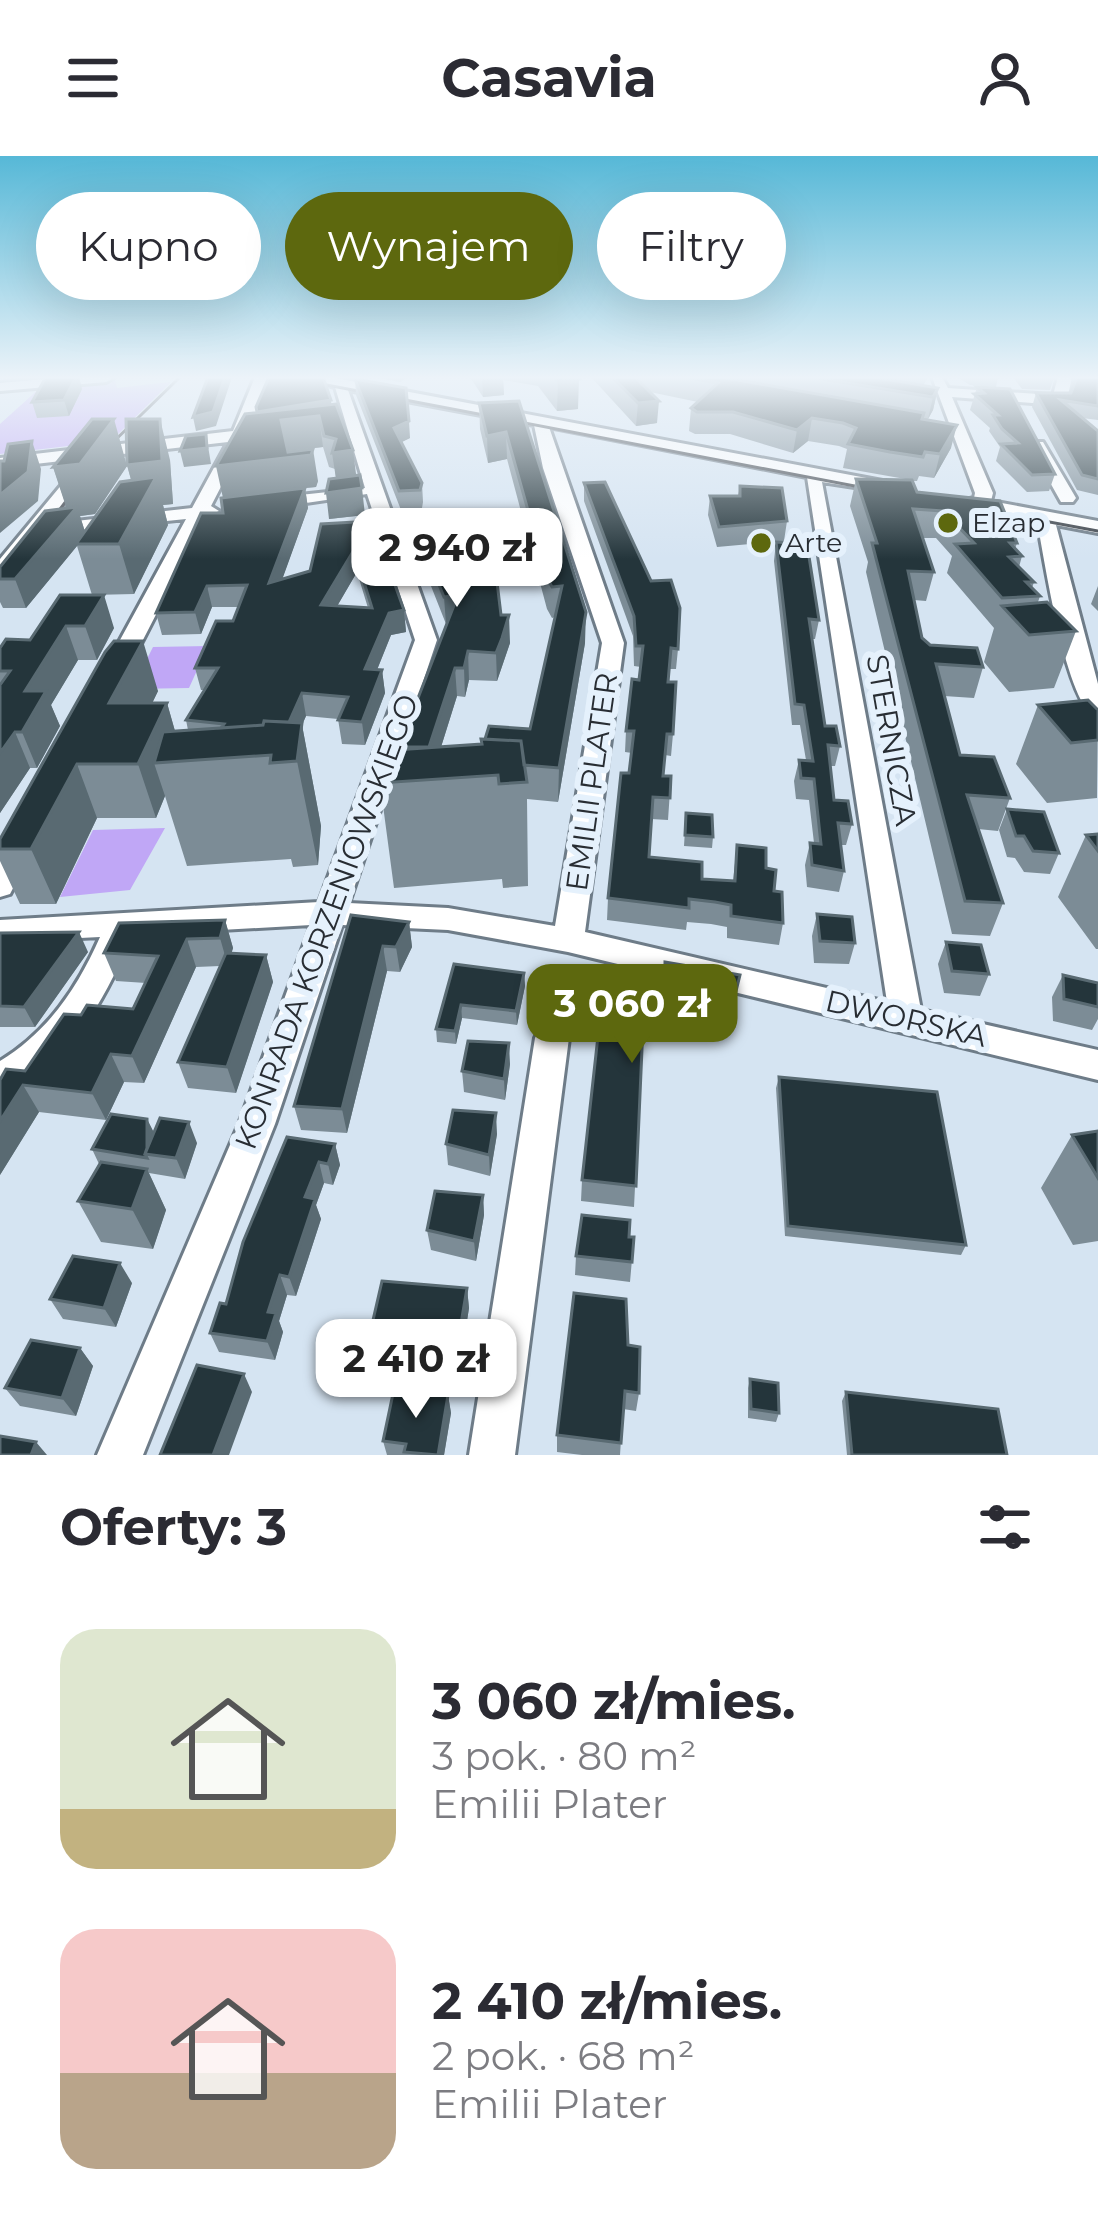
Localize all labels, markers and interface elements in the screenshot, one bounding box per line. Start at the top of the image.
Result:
icon: menu [60,45,126,111]
text: Casavia [441,45,657,111]
icon: person [972,45,1038,111]
chip: Kupno [36,192,261,300]
chip: Wynajem [285,192,573,300]
chip: Filtry [597,192,786,300]
place label: Elzap [972,506,1045,539]
pin: 2 940 zł [333,508,581,610]
marker: Elzap [935,510,961,536]
text: 2 940 zł [378,523,536,571]
place label: Arte [785,526,842,559]
marker: Arte [748,530,774,556]
street label: STERNICZA [858,652,925,829]
street label: EMILII PLATER [558,671,625,893]
street label: KONRADA KORZENIOWSKIEGO [227,689,426,1154]
pin: 3 060 zł [508,964,756,1066]
text: 3 060 zł [554,979,710,1027]
street label: DWORSKA [822,982,991,1055]
pin: 2 410 zł [292,1319,540,1421]
text: 2 410 zł [343,1334,489,1382]
icon: filters [972,1494,1038,1560]
text: Oferty: 3 [60,1496,287,1558]
text: 3 060 zł/mies. [432,1670,795,1732]
icon: home [156,1677,300,1821]
text: 3 pok. · 80 m² [432,1732,696,1780]
text: Emilii Plater [432,1780,667,1828]
text: 2 410 zł/mies. [432,1970,782,2032]
icon: home [156,1977,300,2121]
text: 2 pok. · 68 m² [432,2032,695,2080]
text: Emilii Plater [432,2080,667,2128]

